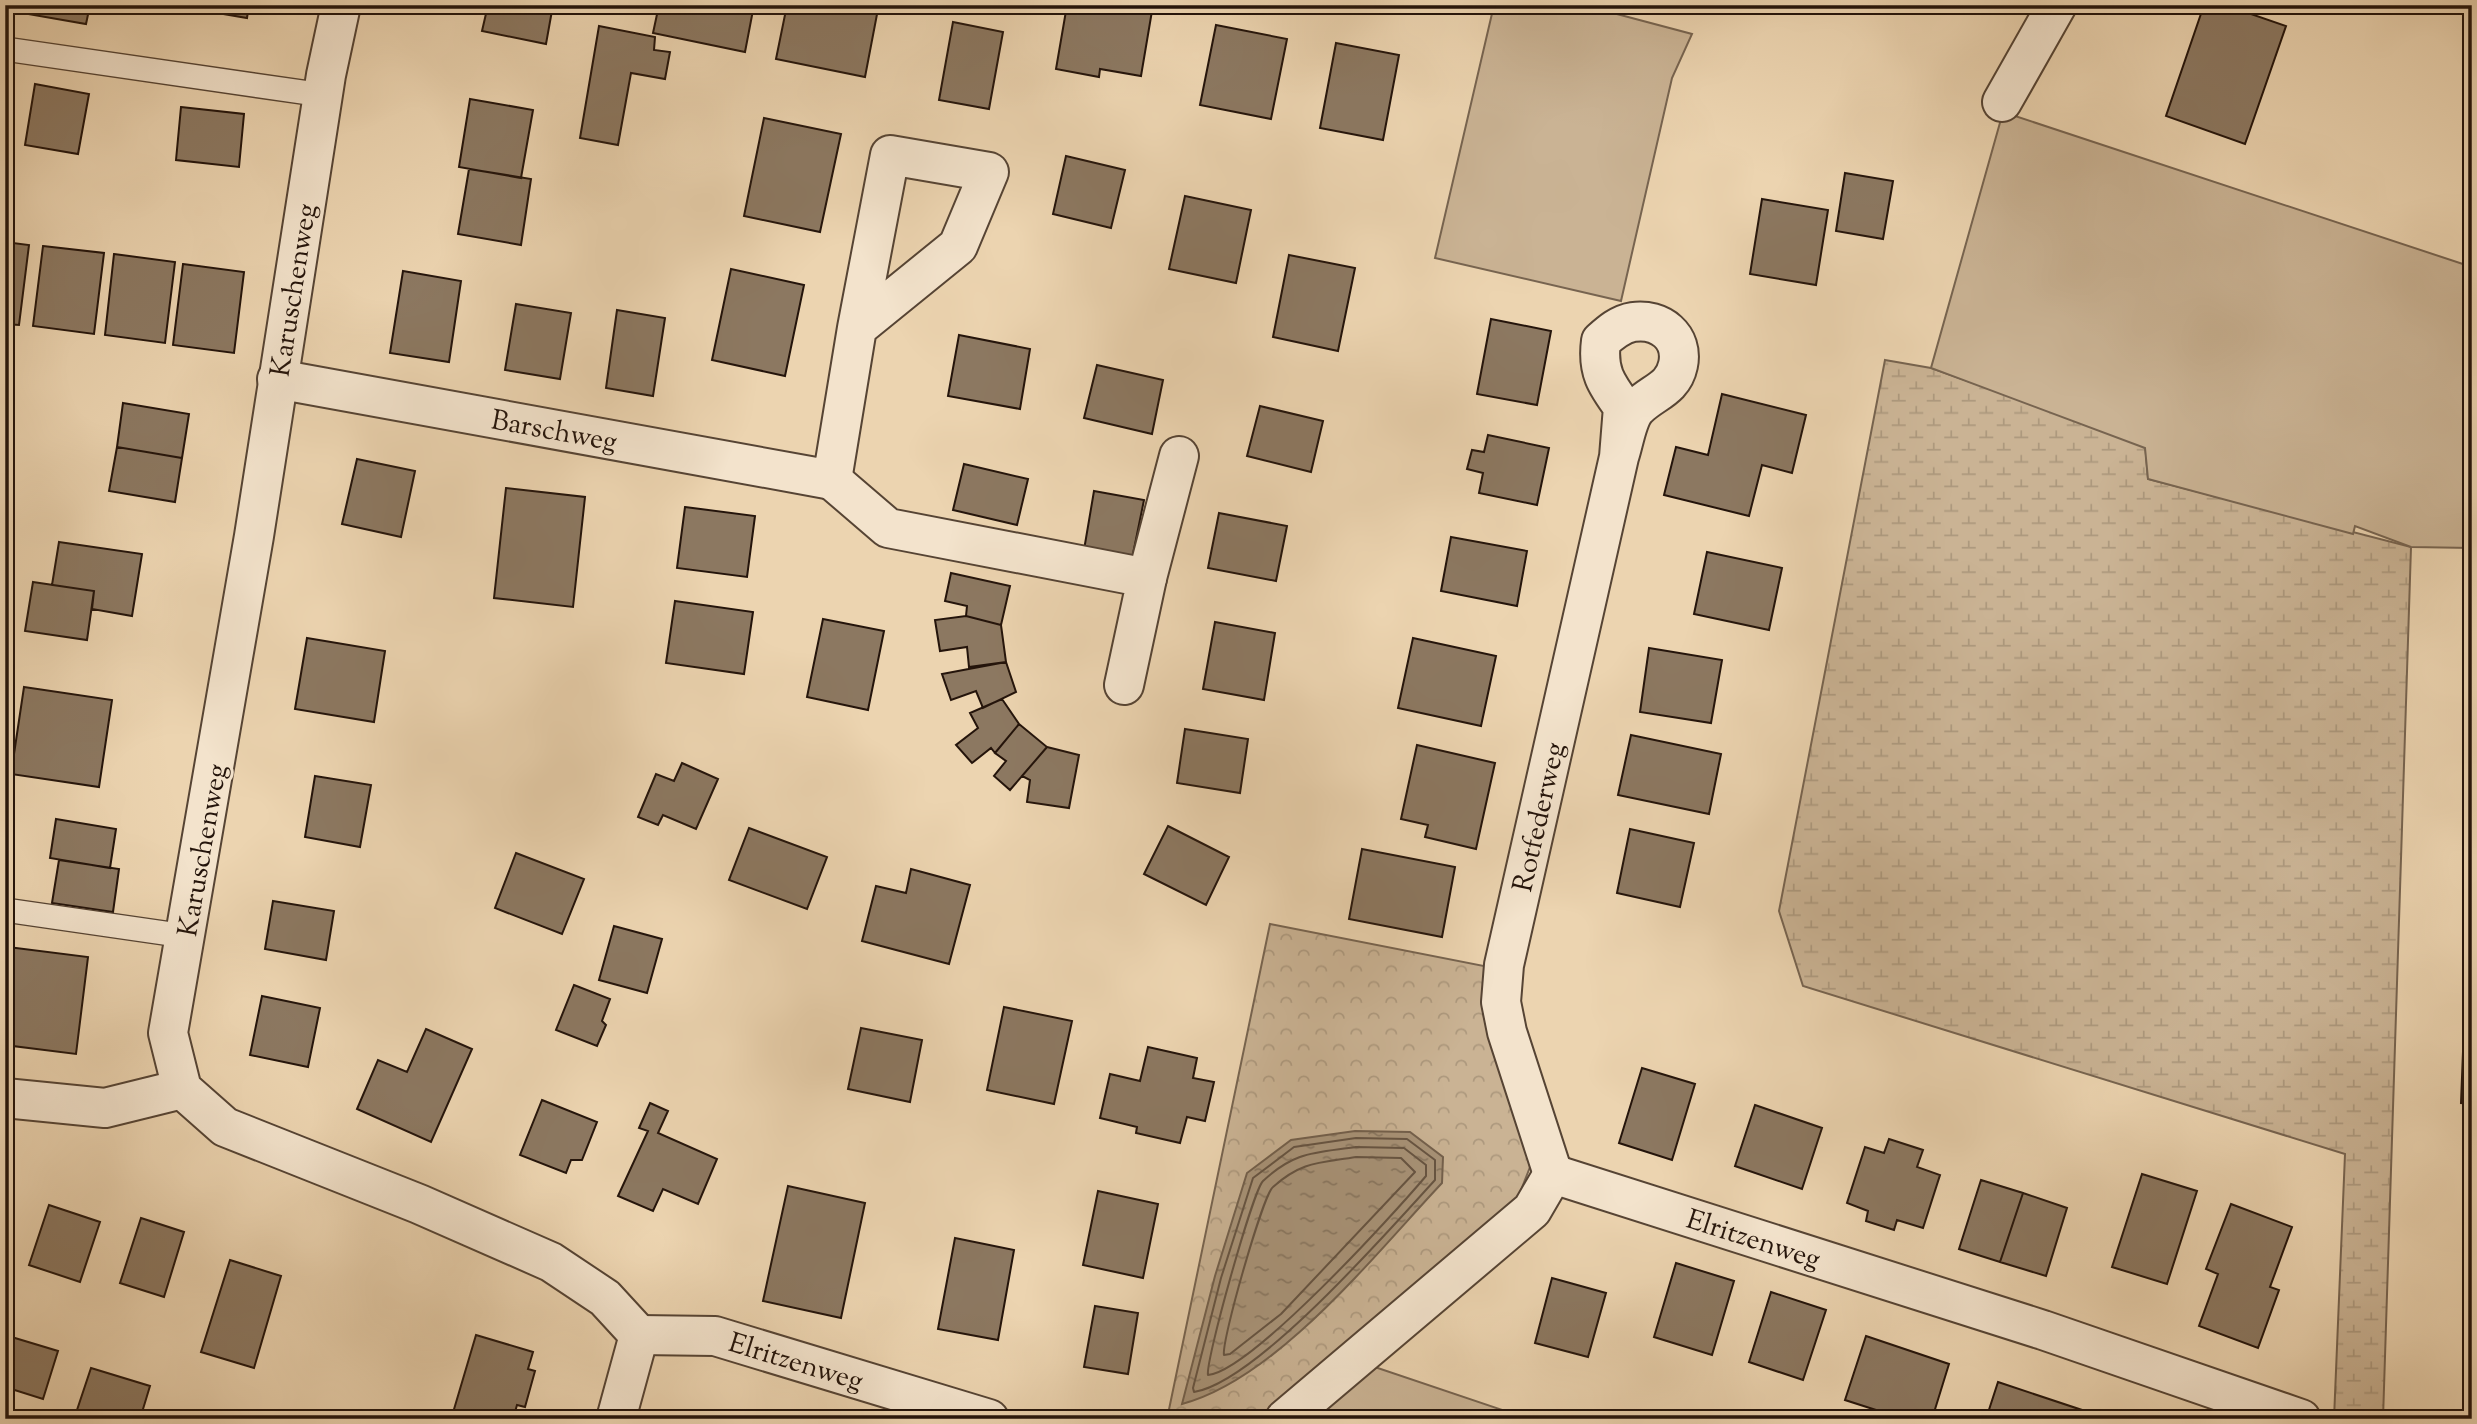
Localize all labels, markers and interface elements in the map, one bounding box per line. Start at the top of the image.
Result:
street label: Karuschenweg [262,201,328,380]
street label: Barschweg [488,401,620,464]
street label: Rotfederweg [1504,739,1577,896]
street label: Karuschenweg [169,761,239,940]
street label: Elritzenweg [1681,1201,1825,1281]
street label: Elritzenweg [723,1324,868,1403]

